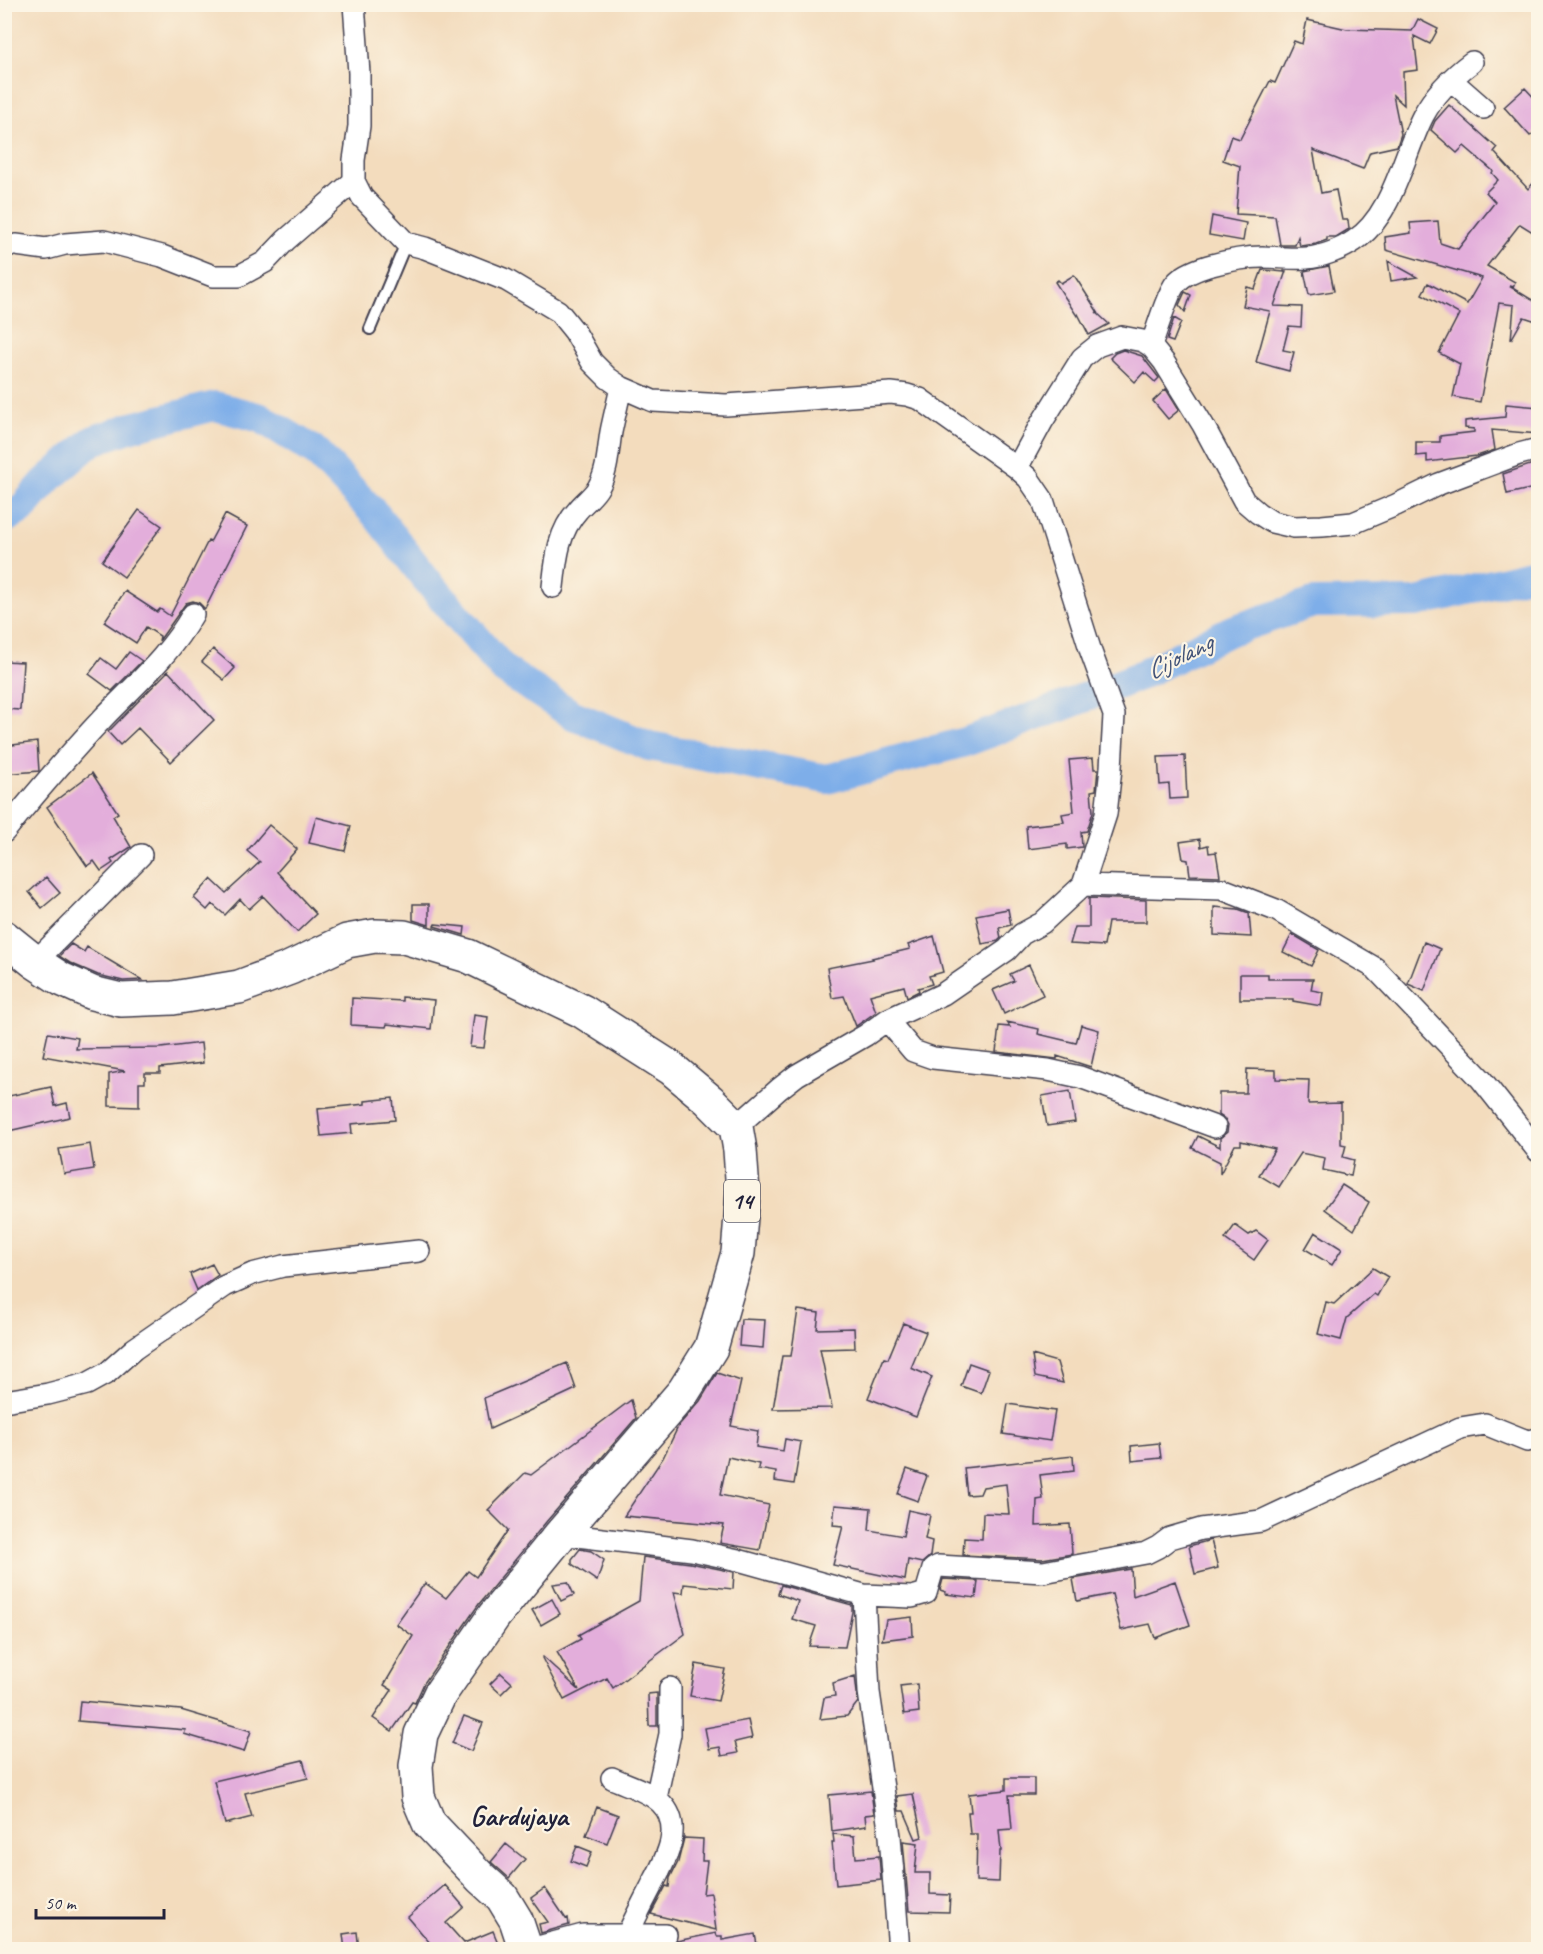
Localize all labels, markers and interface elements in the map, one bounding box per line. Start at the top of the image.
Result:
water label: Cijolang [1140,624,1221,687]
road number: 14 [724,1180,760,1222]
district label: Gardujaya [470,1798,570,1833]
scale bar [36,1882,164,1920]
text: 50 m [45,1892,78,1914]

